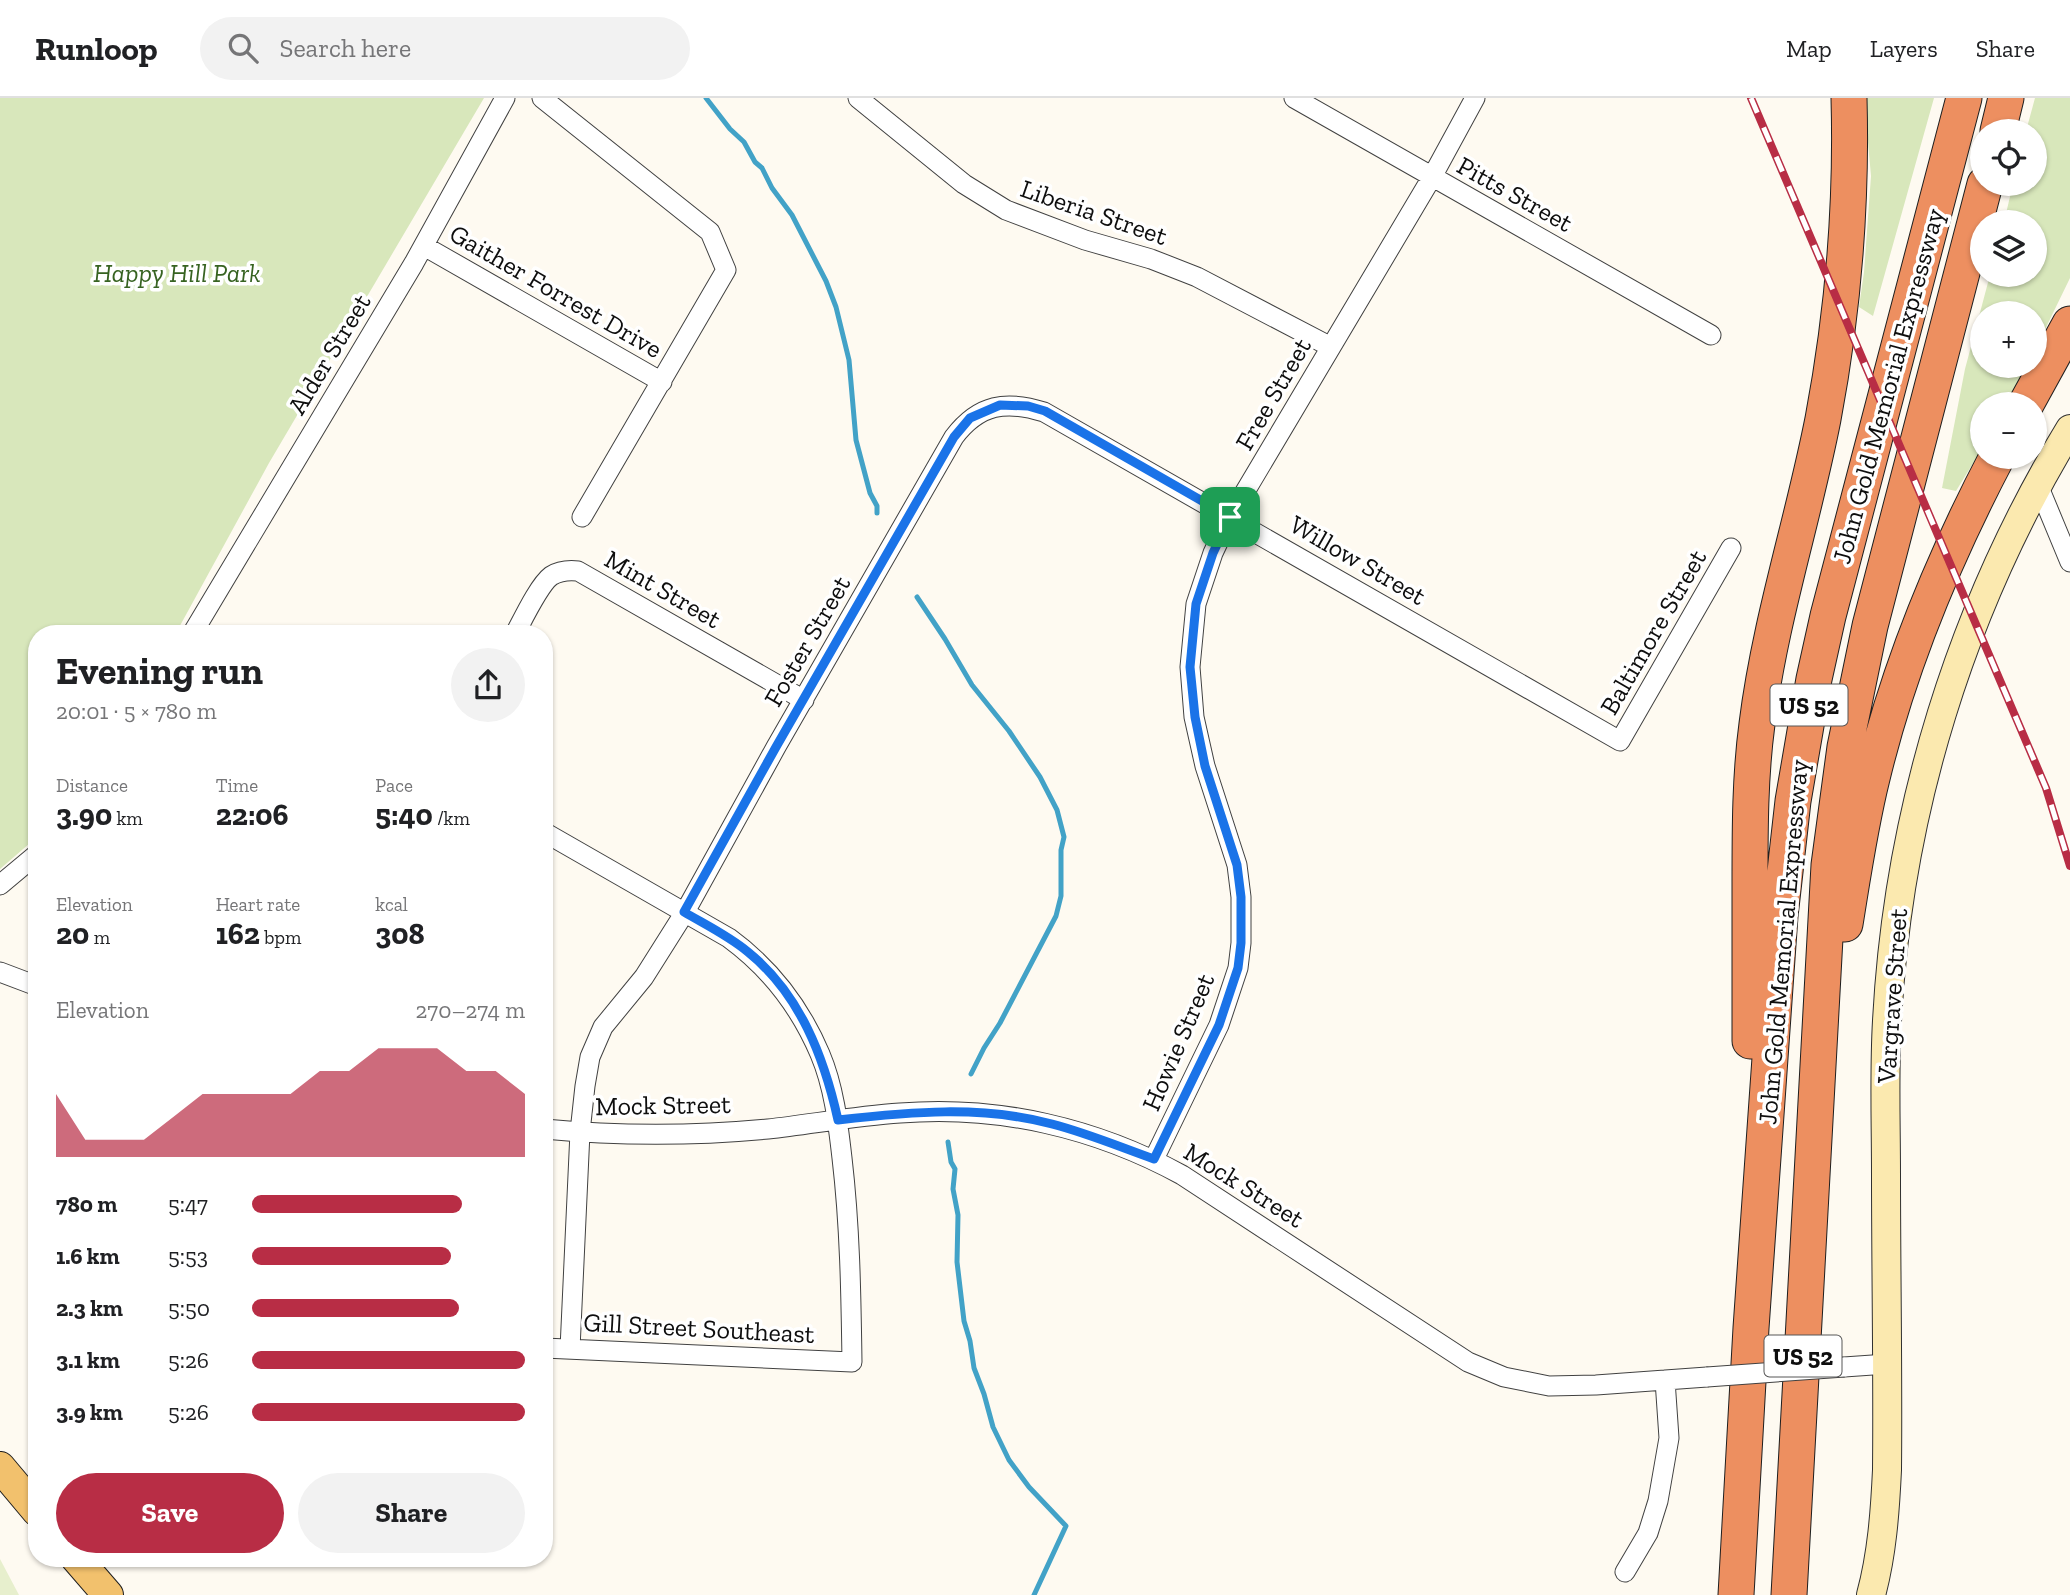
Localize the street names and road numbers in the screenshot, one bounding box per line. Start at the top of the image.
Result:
street label: Pitts Street [1452,149,1579,239]
street label: Liberia Street [1017,172,1172,252]
street label: John Gold Memorial Expressway [1825,204,1951,567]
street label: Gaither Forrest Drive [444,217,668,365]
street label: Alder Street [280,288,378,420]
street label: Free Street [1228,332,1318,456]
street label: Willow Street [1284,508,1432,612]
street label: Mint Street [599,543,727,635]
street label: Baltimore Street [1593,543,1713,720]
street label: Foster Street [757,570,857,712]
road number: US 52 [1770,684,1848,726]
street label: John Gold Memorial Expressway [1751,757,1815,1126]
street label: Vargrave Street [1870,907,1914,1086]
street label: Howie Street [1135,968,1221,1115]
street label: Mock Street [595,1088,731,1122]
street label: Mock Street [1178,1135,1310,1235]
street label: Gill Street Southeast [583,1306,816,1350]
road number: US 52 [1764,1336,1842,1376]

